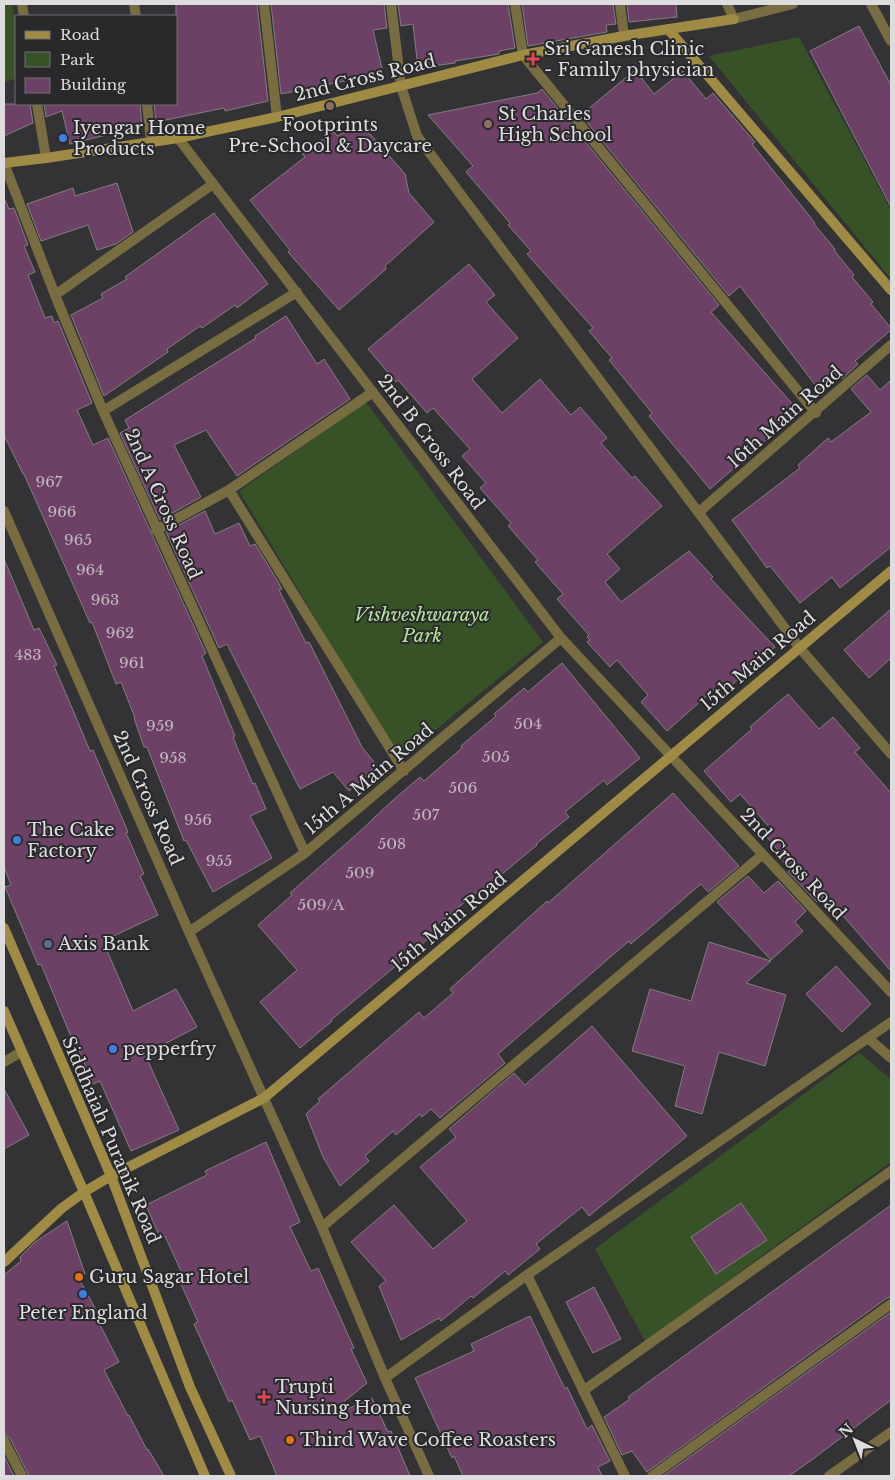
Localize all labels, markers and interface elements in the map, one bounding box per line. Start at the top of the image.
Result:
legend [15,15,178,105]
text: Road [60,25,100,44]
place label: Sri Ganesh Clinic - Family physician [544,38,714,81]
text: Park [60,50,96,69]
street label: 2nd Cross Road [292,50,438,106]
marker: Sri Ganesh Clinic - Family physician [526,52,540,66]
text: Building [60,75,127,94]
marker: Footprints Pre-School & Daycare [324,100,336,112]
place label: St Charles High School [498,103,612,146]
place label: Footprints Pre-School & Daycare [228,114,432,157]
place label: Iyengar Home Products [73,117,205,160]
marker: St Charles High School [482,118,494,130]
marker: Iyengar Home Products [57,132,69,144]
street label: 16th Main Road [723,361,847,473]
street label: 2nd B Cross Road [373,370,489,514]
street label: 2nd A Cross Road [120,425,206,583]
house number: 967 [36,472,63,491]
house number: 966 [48,502,76,521]
house number: 965 [64,530,92,549]
house number: 964 [76,560,104,579]
house number: 963 [91,590,119,609]
park label: Vishveshwaraya Park [354,604,490,647]
street label: 15th Main Road [696,606,820,716]
house number: 962 [106,623,134,642]
house number: 483 [14,645,42,664]
house number: 961 [119,653,145,672]
house number: 504 [514,714,542,733]
house number: 959 [146,716,174,735]
street label: 15th A Main Road [300,719,438,839]
street label: 2nd Cross Road [109,727,187,869]
house number: 505 [482,747,510,766]
house number: 958 [159,748,187,767]
house number: 506 [449,778,477,797]
street label: 2nd Cross Road [736,804,850,924]
house number: 507 [413,805,440,824]
house number: 956 [184,810,212,829]
place label: The Cake Factory [27,819,114,862]
marker: The Cake Factory [11,834,23,846]
house number: 508 [378,834,406,853]
house number: 955 [206,851,232,870]
house number: 509 [346,863,374,882]
street label: 15th Main Road [387,867,511,977]
house number: 509/A [298,895,345,914]
place label: Axis Bank [57,933,150,955]
marker: Axis Bank [42,938,54,950]
street label: Siddhaiah Puranik Road [57,1033,165,1247]
place label: pepperfry [123,1038,217,1060]
marker: pepperfry [107,1043,119,1055]
place label: Guru Sagar Hotel [89,1266,249,1288]
marker: Guru Sagar Hotel [73,1271,85,1283]
marker: Peter England [77,1288,89,1300]
place label: Peter England [18,1302,148,1324]
place label: Trupti Nursing Home [275,1376,411,1419]
marker: Trupti Nursing Home [257,1390,271,1404]
north arrow [830,1415,880,1465]
text: N [835,1419,857,1442]
place label: Third Wave Coffee Roasters [300,1429,556,1451]
marker: Third Wave Coffee Roasters [284,1434,296,1446]

